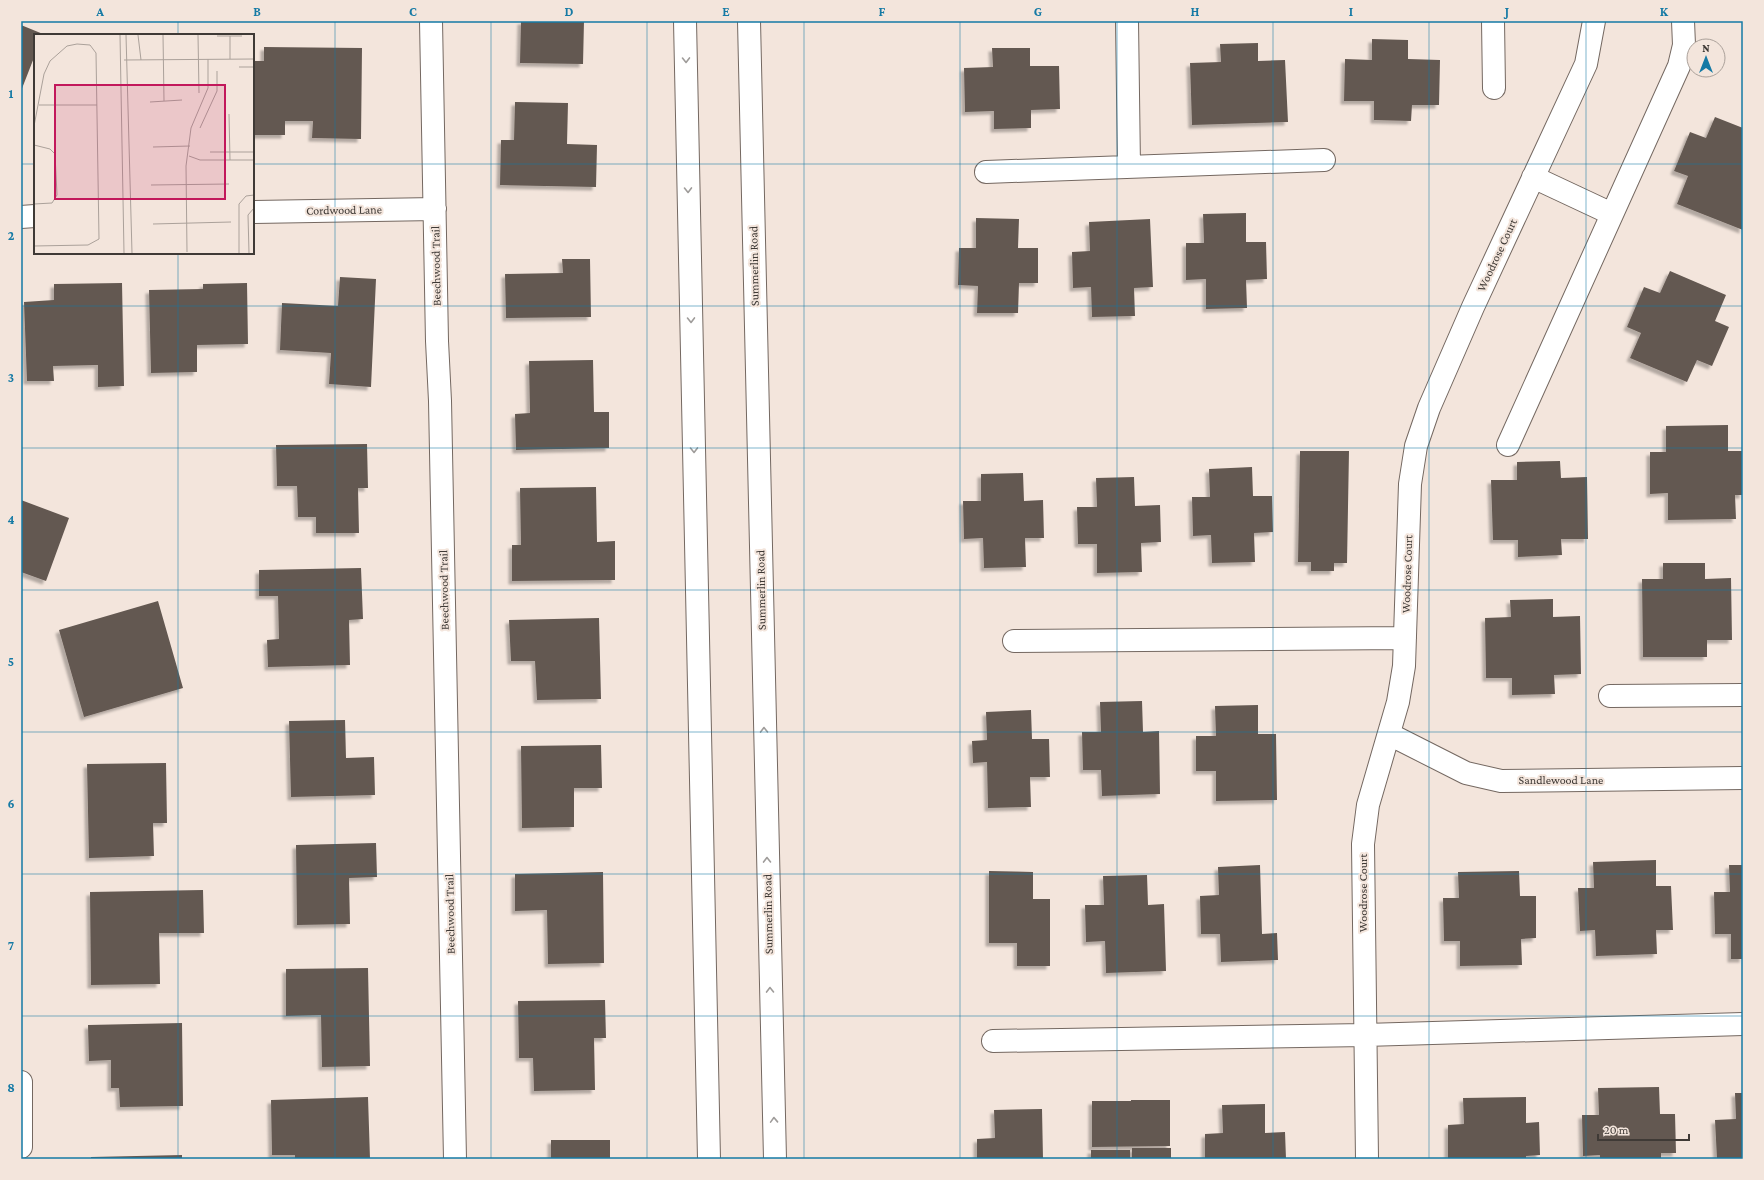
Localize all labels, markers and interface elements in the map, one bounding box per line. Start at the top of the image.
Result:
text: A [95,4,104,19]
text: B [253,4,261,19]
text: C [409,4,417,19]
text: D [565,4,574,19]
text: E [722,4,730,19]
text: F [879,4,886,19]
text: G [1034,4,1042,19]
text: H [1191,4,1200,19]
text: I [1349,4,1353,19]
text: J [1503,4,1509,19]
text: K [1660,4,1669,19]
inset map [34,34,254,254]
north arrow [1686,38,1726,78]
text: N [1702,42,1710,54]
one-way arrow [682,57,690,63]
text: 1 [9,86,14,101]
one-way arrow [684,187,693,193]
street label: Cordwood Lane [306,202,382,218]
street label: Woodrose Court [1474,216,1520,294]
street label: Summerlin Road [746,225,762,306]
street label: Beechwood Trail [428,226,444,306]
text: 2 [8,228,15,243]
one-way arrow [687,317,695,323]
text: 3 [8,370,14,385]
one-way arrow [690,447,698,453]
text: 4 [7,512,15,527]
street label: Woodrose Court [1399,534,1415,613]
street label: Summerlin Road [753,549,769,630]
street label: Beechwood Trail [436,550,452,630]
text: 5 [8,654,14,669]
one-way arrow [760,727,768,733]
street label: Sandlewood Lane [1519,773,1603,787]
text: 6 [7,796,15,811]
street label: Woodrose Court [1356,853,1370,932]
one-way arrow [763,857,771,863]
street label: Summerlin Road [760,873,776,954]
street label: Beechwood Trail [442,874,458,954]
text: 7 [8,938,14,953]
one-way arrow [766,987,774,993]
text: 8 [7,1080,15,1095]
scale bar [1598,1116,1689,1142]
one-way arrow [769,1117,778,1123]
text: 20 m [1604,1123,1629,1137]

